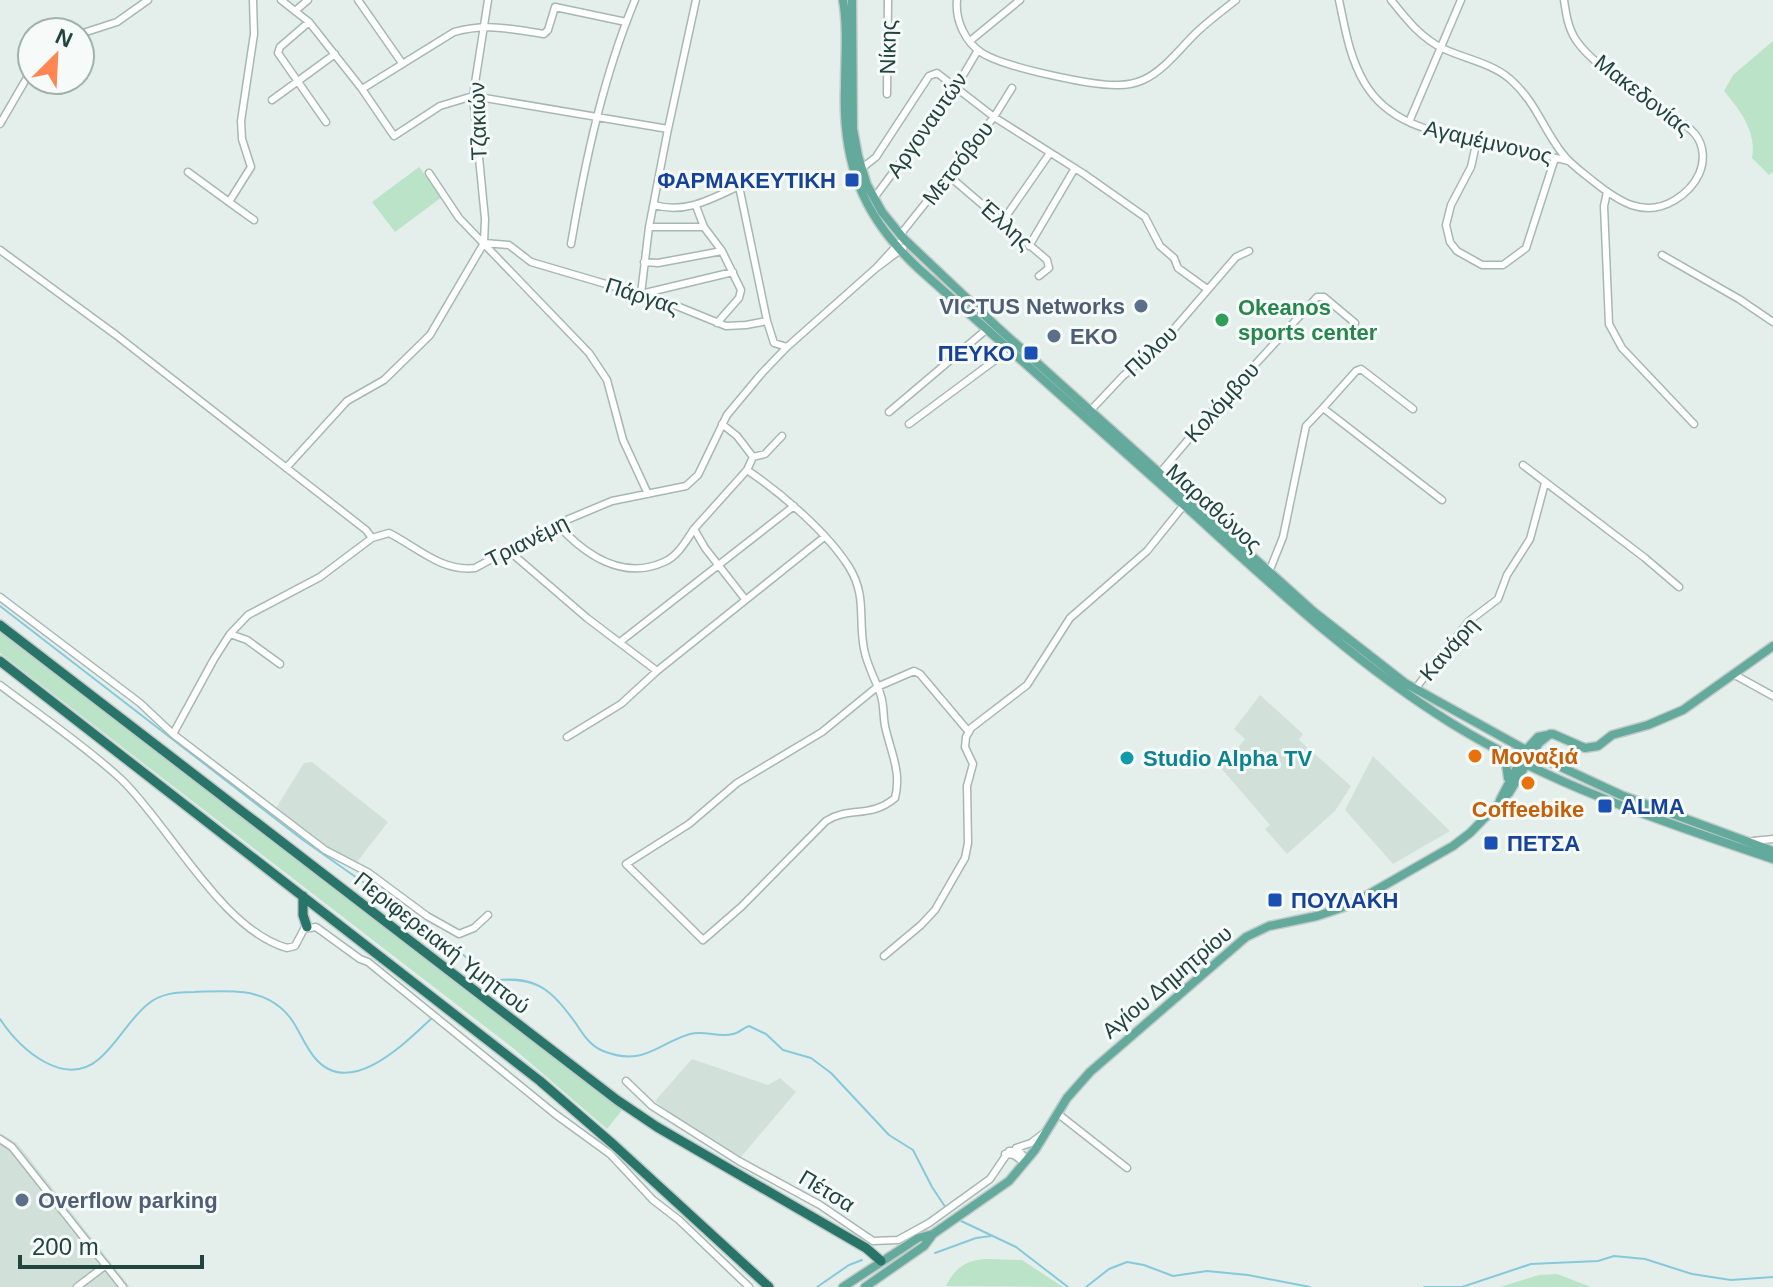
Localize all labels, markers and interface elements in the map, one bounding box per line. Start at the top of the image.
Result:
north arrow [16,16,96,96]
street label: Νίκης [875,19,901,75]
text: N [52,24,76,53]
street label: Μακεδονίας [1590,50,1696,140]
street label: Αργοναυτών [882,68,972,182]
street label: Τζακιών [464,81,492,161]
street label: Αγαμέμνονος [1422,115,1554,169]
street label: Μετσόβου [918,116,998,210]
place label: ΦΑΡΜΑΚΕΥΤΙΚΗ [657,168,836,193]
marker: ΦΑΡΜΑΚΕΥΤΙΚΗ [843,171,861,189]
street label: Έλλης [974,194,1037,255]
street label: Πάργας [602,272,682,320]
place label: VICTUS Networks [939,294,1125,319]
place label: Okeanos sports center [1238,295,1378,345]
marker: VICTUS Networks [1132,297,1150,315]
marker: Okeanos sports center [1213,311,1231,329]
street label: Πύλου [1119,320,1183,382]
place label: EKO [1070,324,1118,349]
marker: EKO [1045,327,1063,345]
place label: ΠΕΥΚΟ [938,341,1015,366]
marker: ΠΕΥΚΟ [1022,344,1040,362]
street label: Κολόμβου [1180,357,1264,447]
street label: Μαραθώνος [1161,459,1267,557]
street label: Τριανέμη [482,510,572,572]
street label: Κανάρη [1415,612,1483,686]
place label: Μοναξιά [1491,744,1578,769]
place label: Studio Alpha TV [1143,746,1312,771]
marker: Μοναξιά [1466,747,1484,765]
marker: Studio Alpha TV [1118,749,1136,767]
marker: Coffeebike [1519,774,1537,792]
place label: ALMA [1621,794,1685,819]
place label: Coffeebike [1472,797,1584,822]
marker: ALMA [1596,797,1614,815]
place label: ΠΕΤΣΑ [1507,831,1580,856]
marker: ΠΕΤΣΑ [1482,834,1500,852]
street label: Περιφερειακή Υμηττού [349,867,535,1019]
place label: ΠΟΥΛΑΚΗ [1291,888,1398,913]
marker: ΠΟΥΛΑΚΗ [1266,891,1284,909]
street label: Αγίου Δημητρίου [1097,921,1237,1043]
street label: Πέτσα [795,1165,860,1217]
place label: Overflow parking [38,1188,218,1213]
marker: Overflow parking [13,1191,31,1209]
scale bar [20,1219,202,1269]
text: 200 m [32,1233,99,1260]

